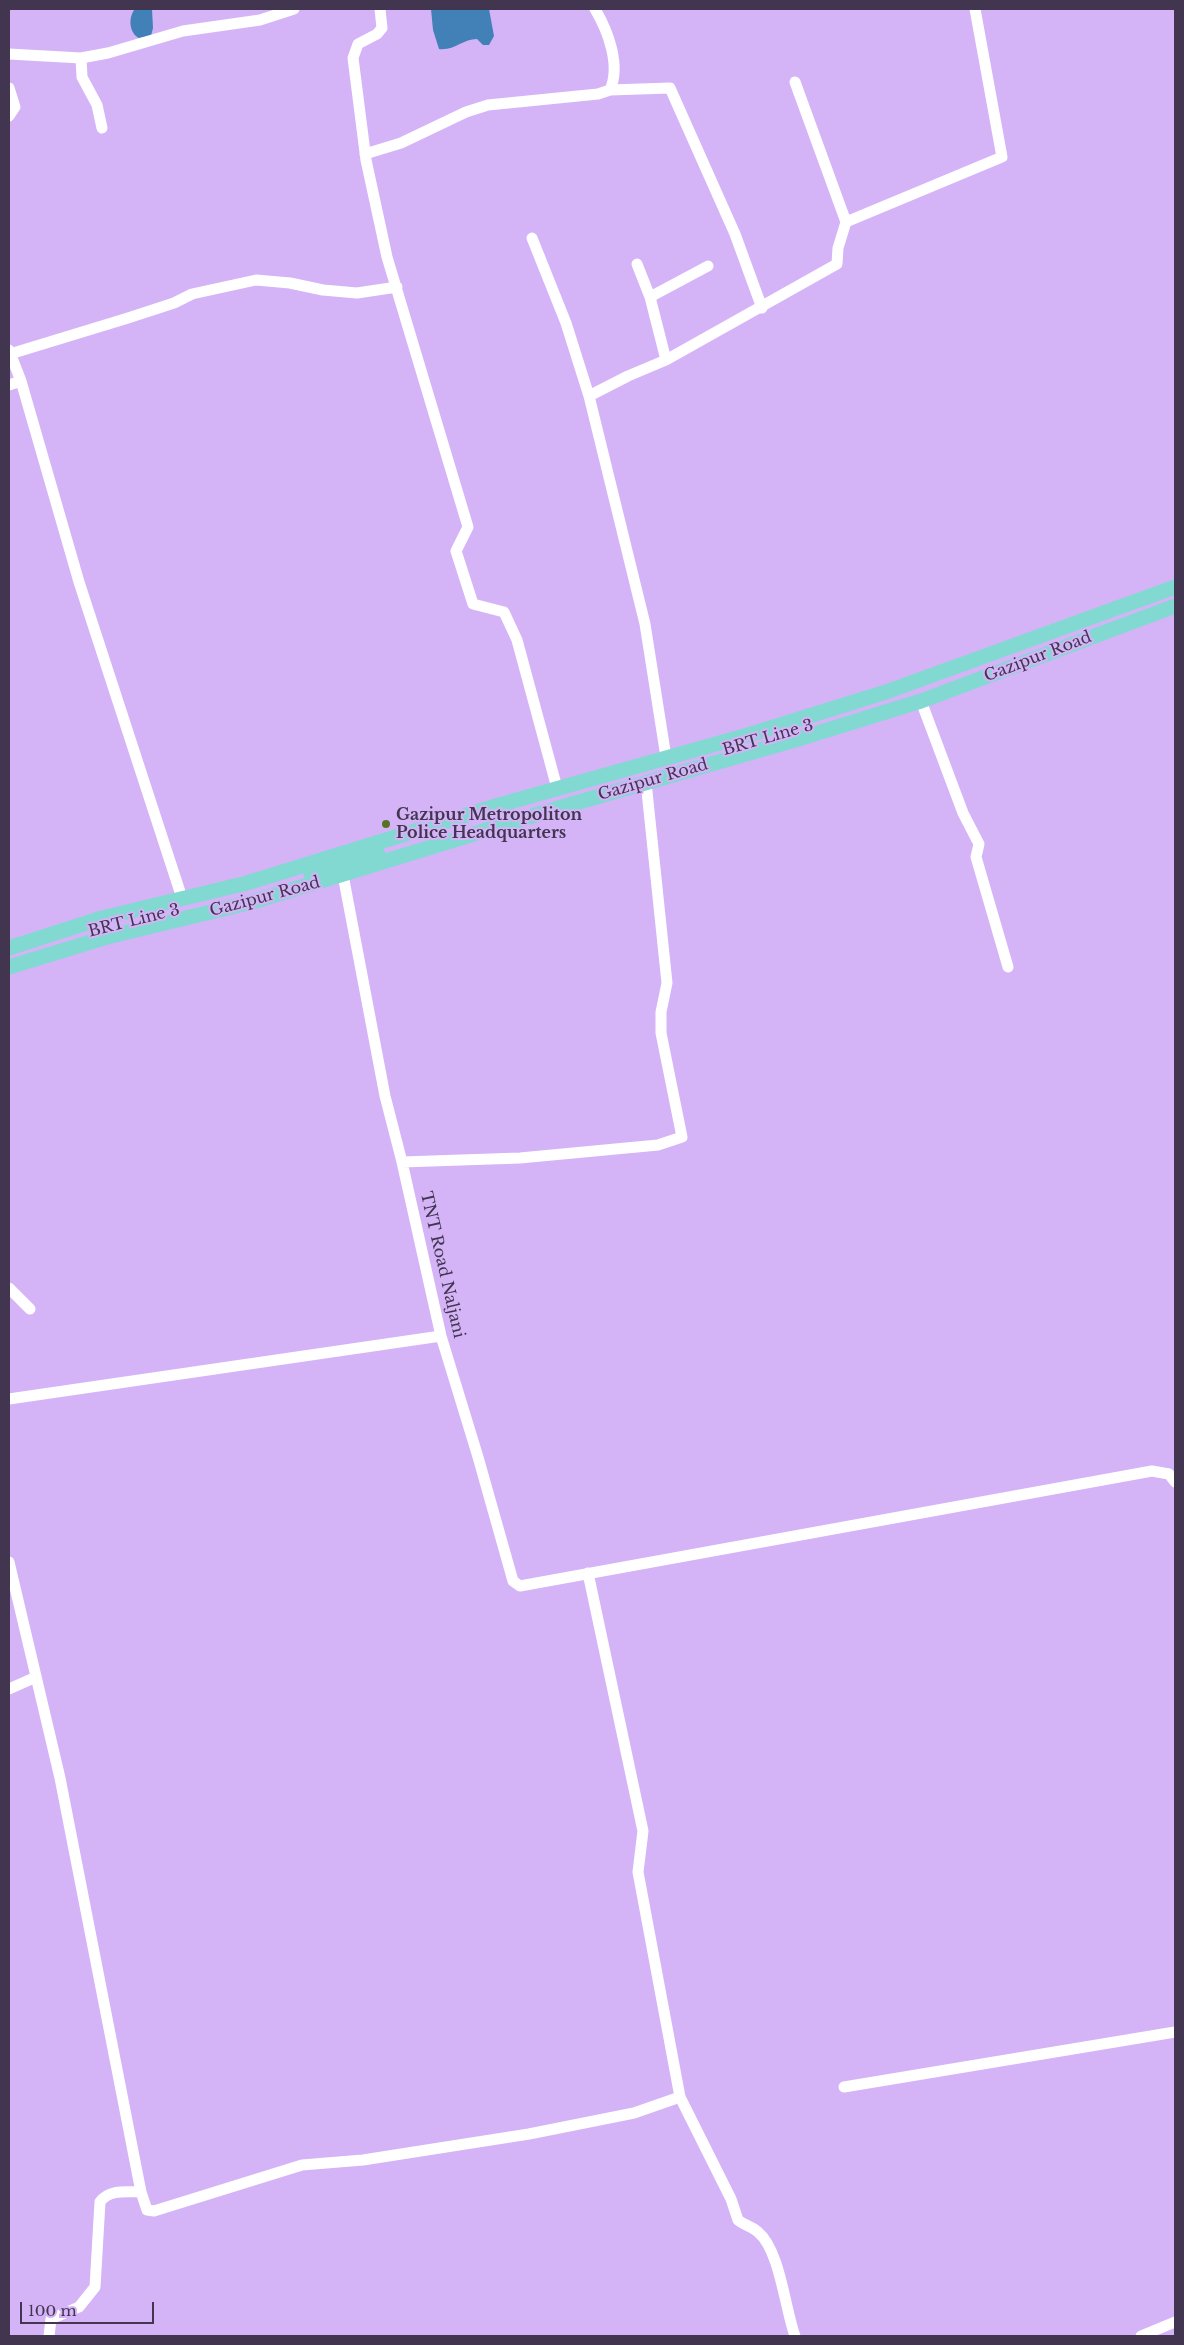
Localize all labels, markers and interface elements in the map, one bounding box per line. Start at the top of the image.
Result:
street label: Gazipur Road [982,628,1094,686]
street label: BRT Line 3 [720,716,816,760]
street label: Gazipur Road [596,755,710,805]
place label: Gazipur Metropoliton Police Headquarters [396,805,582,843]
marker: Gazipur Metropoliton Police Headquarters [380,818,392,830]
street label: Gazipur Road [208,873,322,921]
street label: BRT Line 3 [86,900,182,942]
street label: TNT Road Naljani [416,1190,468,1340]
scale bar [22,2292,156,2324]
text: 100 m [28,2301,77,2320]

